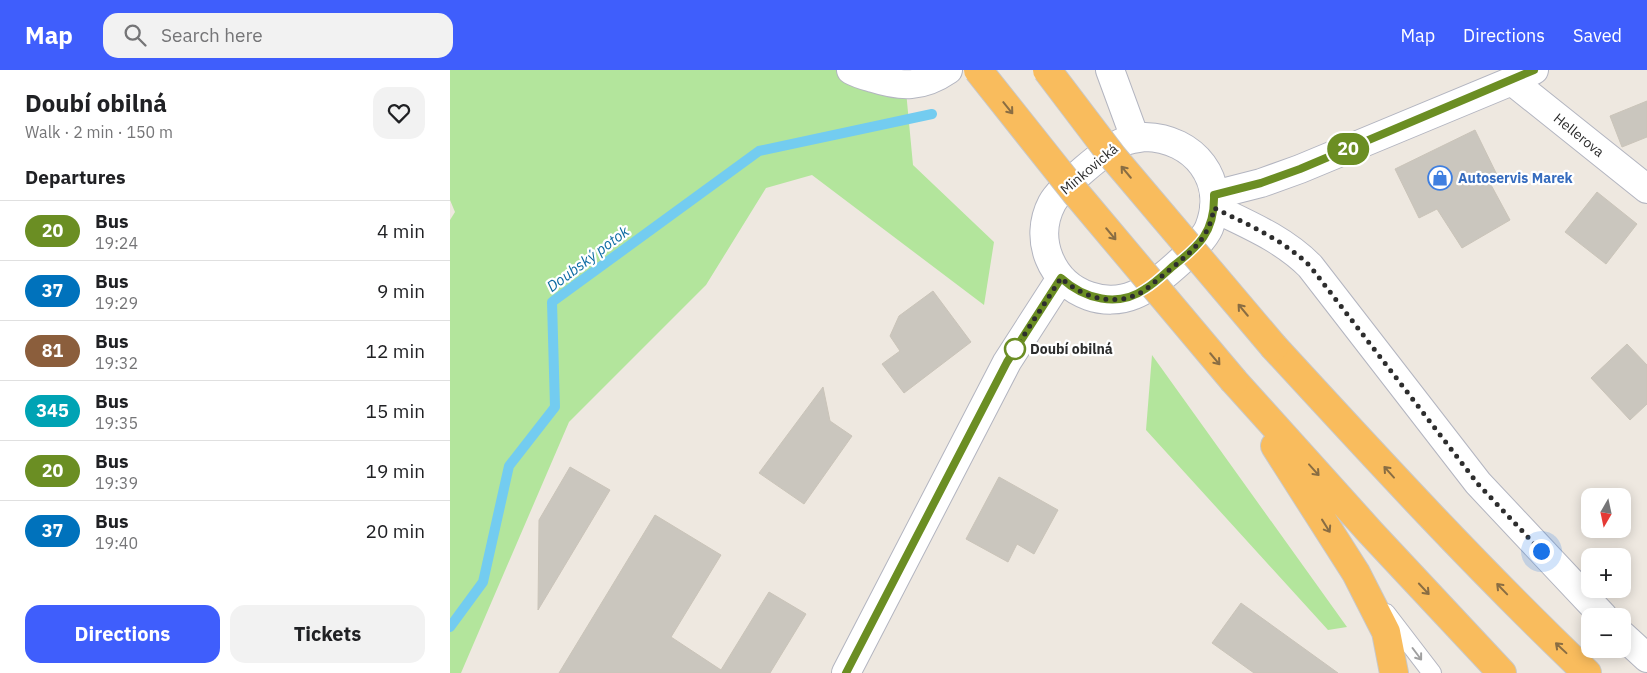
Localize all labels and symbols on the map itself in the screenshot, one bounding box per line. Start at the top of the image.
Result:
one-way arrow [1003,101,1014,114]
street label: Hellerova [1550,109,1608,161]
line badge: 20 [1326,133,1370,165]
street label: Minkovická [1056,139,1122,198]
shop icon: Autoservis Marek [1427,165,1453,191]
one-way arrow [1121,166,1132,179]
place label: Autoservis Marek [1458,169,1574,187]
water label: Doubský potok [543,221,633,296]
one-way arrow [1105,228,1116,241]
one-way arrow [1237,303,1248,316]
marker: Doubí obilná [1004,338,1026,360]
place label: Doubí obilná [1030,340,1113,358]
one-way arrow [1210,352,1221,365]
one-way arrow [1308,463,1320,476]
one-way arrow [1383,465,1395,478]
north arrow [1581,488,1631,538]
one-way arrow [1321,519,1331,533]
your location [1529,539,1554,564]
one-way arrow [1418,583,1430,596]
one-way arrow [1496,583,1508,595]
one-way arrow [1555,642,1568,654]
one-way arrow [1412,647,1422,661]

